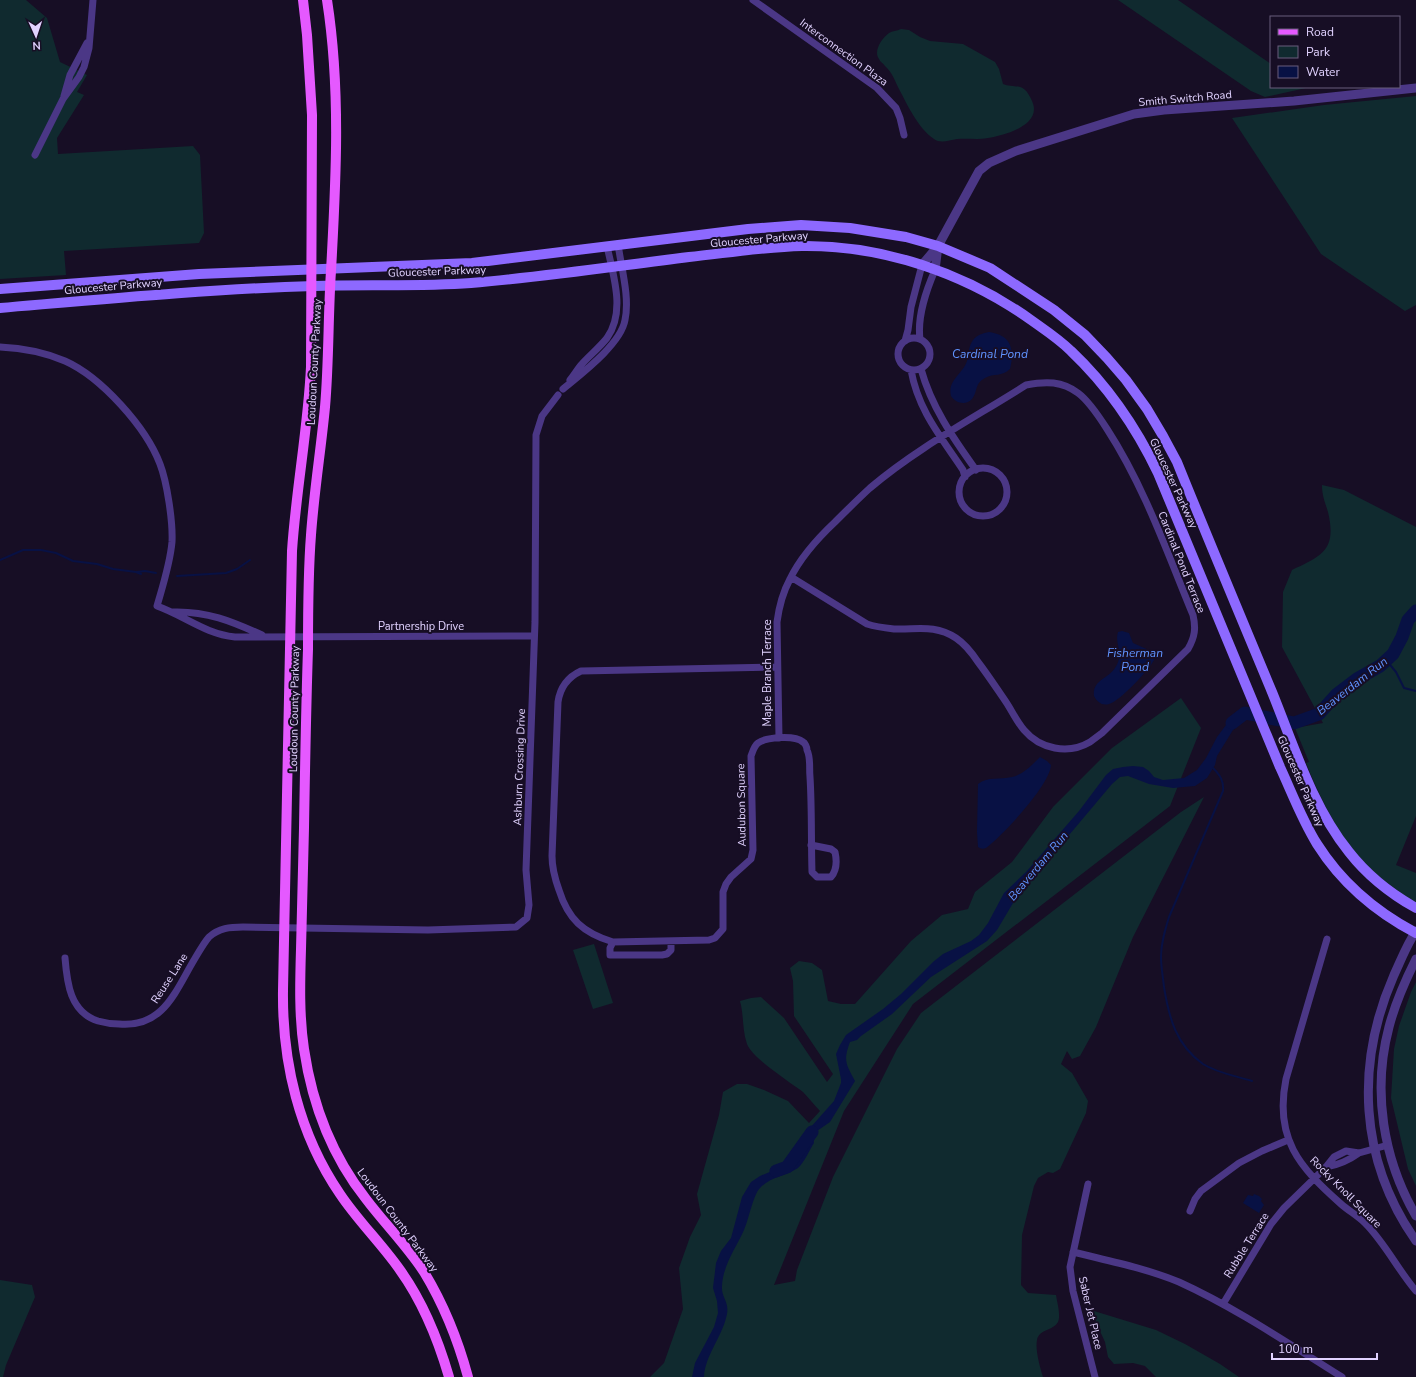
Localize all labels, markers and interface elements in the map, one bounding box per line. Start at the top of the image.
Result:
street label: Interconnection Plaza [797,15,891,90]
north arrow [16,16,56,56]
legend [1270,16,1400,88]
text: Road [1306,24,1334,40]
text: N [32,38,41,53]
text: Park [1306,44,1331,60]
text: Water [1306,64,1340,80]
street label: Smith Switch Road [1138,87,1232,110]
street label: Gloucester Parkway [709,228,809,251]
street label: Gloucester Parkway [388,262,487,281]
street label: Gloucester Parkway [63,275,163,298]
street label: Loudoun County Parkway [304,298,325,425]
water label: Cardinal Pond [952,346,1028,362]
street label: Gloucester Parkway [1146,435,1201,531]
street label: Cardinal Pond Terrace [1154,509,1209,615]
street label: Partnership Drive [378,619,464,634]
street label: Maple Branch Terrace [760,619,775,727]
street label: Loudoun County Parkway [286,645,303,772]
water label: Fisherman Pond [1107,645,1163,675]
water label: Beaverdam Run [1313,653,1391,719]
street label: Ashburn Crossing Drive [510,708,529,826]
street label: Gloucester Parkway [1274,733,1328,829]
street label: Audubon Square [733,763,750,847]
water label: Beaverdam Run [1004,828,1072,904]
street label: Reuse Lane [148,950,191,1006]
street label: Rocky Knoll Square [1306,1153,1385,1232]
street label: Loudoun County Parkway [354,1165,442,1276]
street label: Rubble Terrace [1220,1210,1273,1281]
street label: Saber Jet Place [1075,1275,1106,1351]
scale bar [1272,1335,1377,1361]
text: 100 m [1278,1341,1313,1357]

